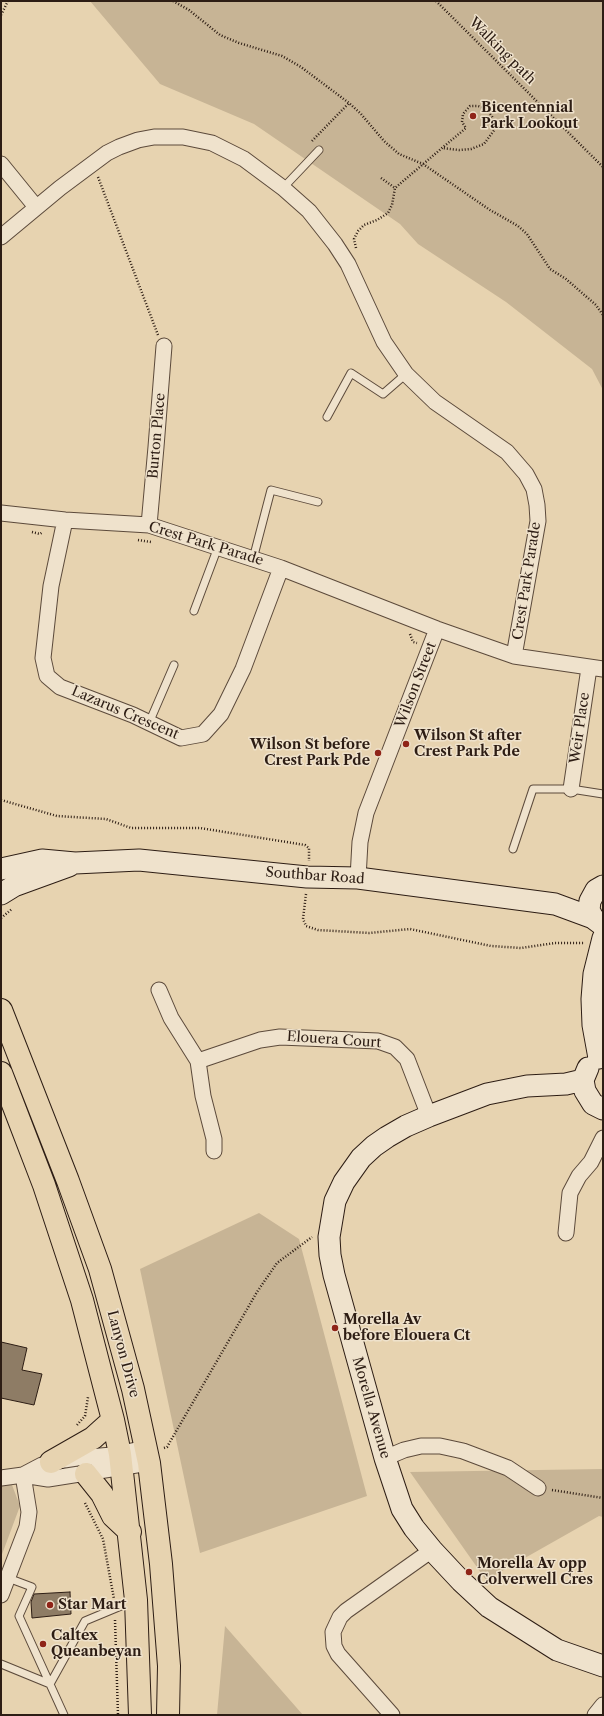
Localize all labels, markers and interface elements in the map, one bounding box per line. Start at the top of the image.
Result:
street label: Walking path [465,14,539,88]
place label: Bicentennial Park Lookout [481,100,578,132]
marker: Bicentennial Park Lookout [468,111,478,121]
street label: Burton Place [145,392,169,480]
street label: Crest Park Parade [147,519,265,569]
street label: Crest Park Parade [509,521,545,641]
street label: Wilson Street [392,640,440,730]
street label: Lazarus Crescent [69,683,181,743]
street label: Weir Place [567,691,593,765]
place label: Wilson St after Crest Park Pde [414,728,522,760]
place label: Wilson St before Crest Park Pde [250,737,370,770]
marker: Wilson St after Crest Park Pde [401,739,411,749]
marker: Wilson St before Crest Park Pde [373,748,383,758]
street label: Southbar Road [265,864,365,888]
street label: Elouera Court [286,1028,382,1052]
street label: Lanyon Drive [103,1308,143,1400]
place label: Morella Av before Elouera Ct [343,1312,470,1344]
marker: Morella Av before Elouera Ct [330,1323,340,1333]
street label: Morella Avenue [348,1355,394,1461]
place label: Morella Av opp Colverwell Cres [477,1556,593,1588]
marker: Morella Av opp Colverwell Cres [464,1567,474,1577]
place label: Star Mart [58,1597,126,1613]
marker: Star Mart [45,1600,55,1610]
place label: Caltex Queanbeyan [51,1628,142,1660]
marker: Caltex Queanbeyan [38,1639,48,1649]

